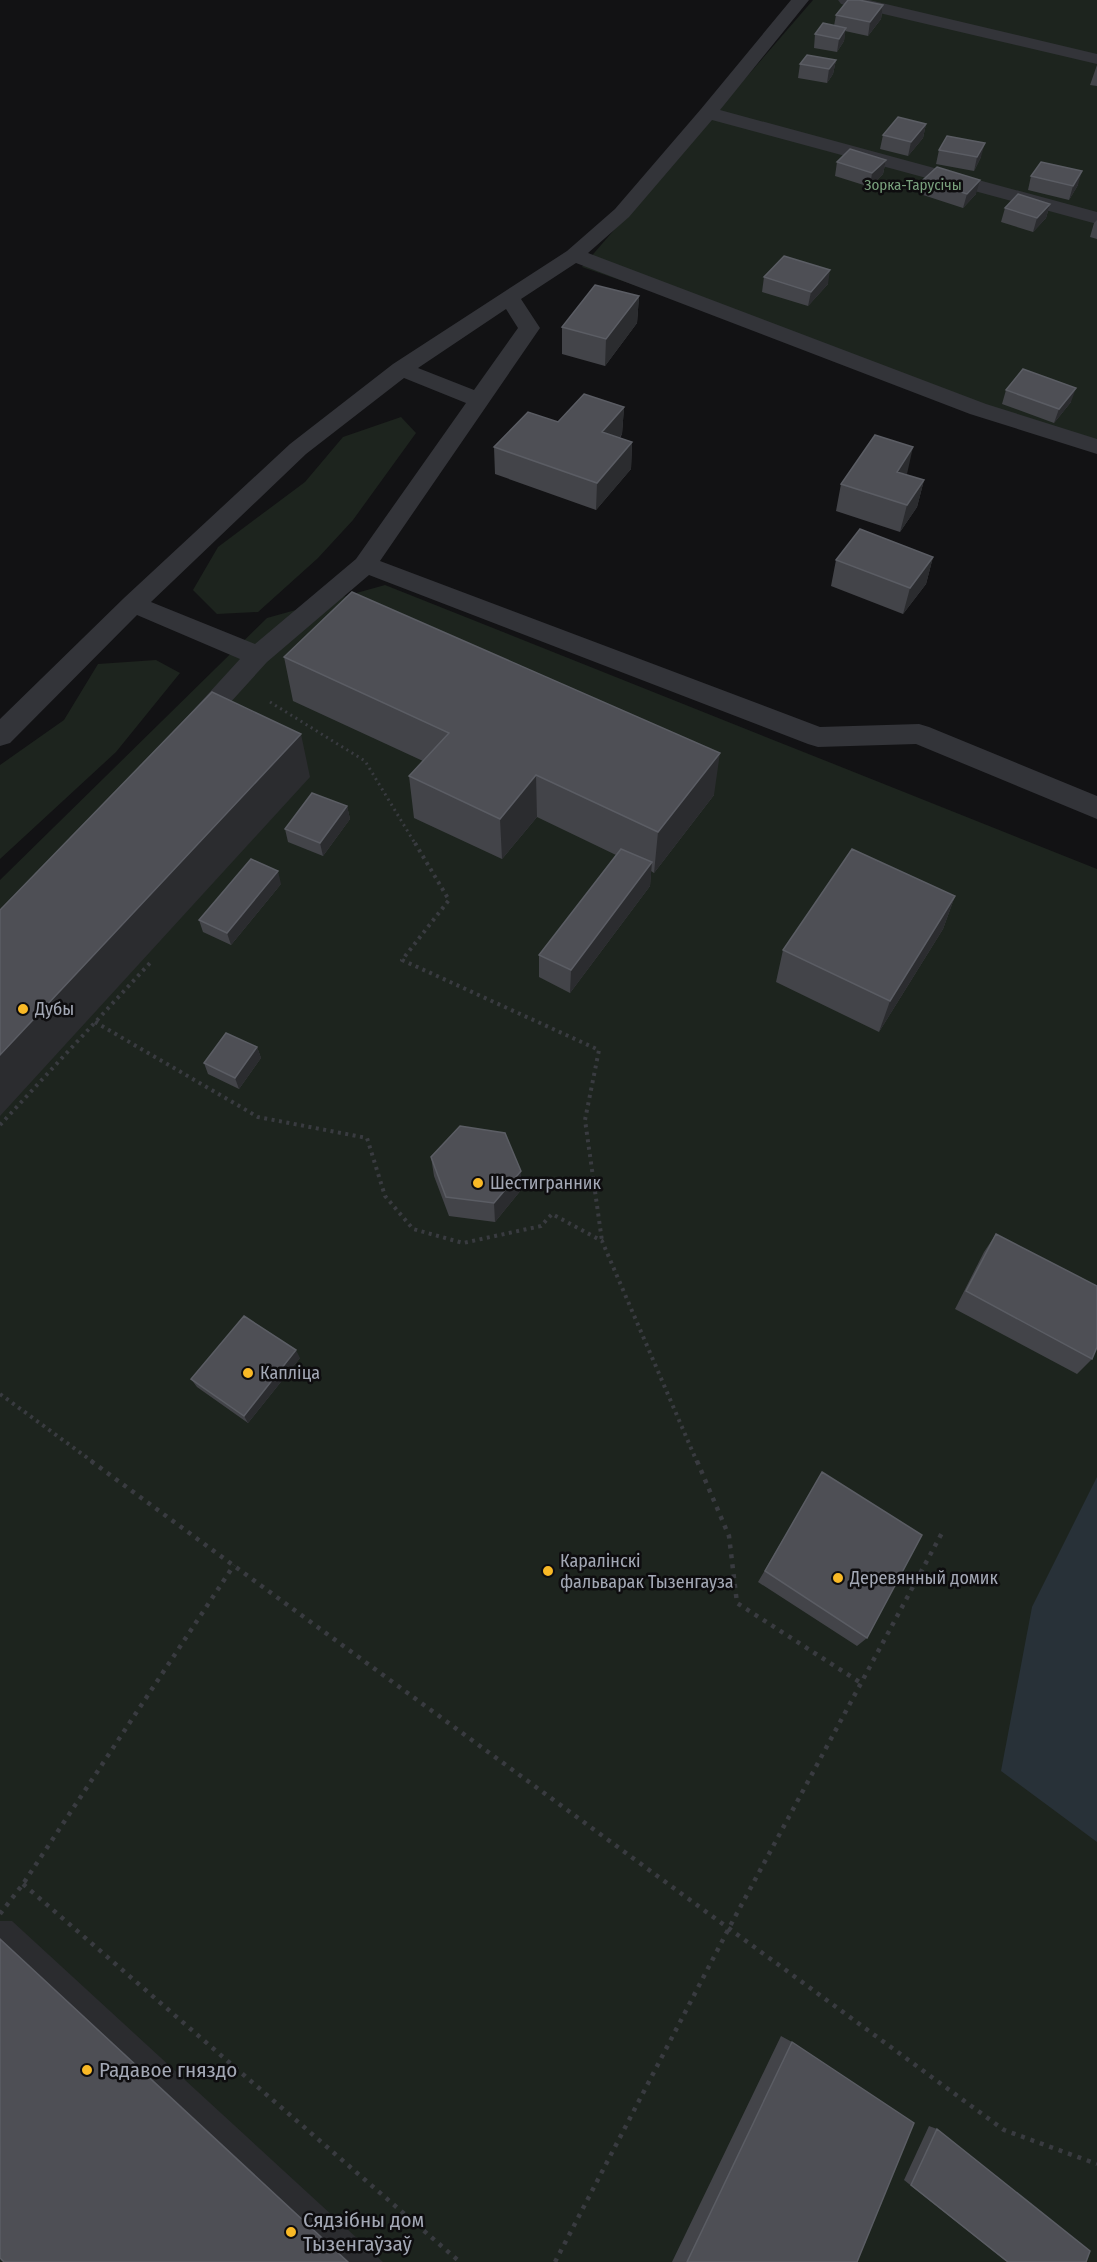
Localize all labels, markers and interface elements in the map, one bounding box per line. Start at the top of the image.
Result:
park label: Зорка-Тарусічы [864,176,962,194]
place label: Дубы [34,998,74,1020]
marker: Дубы [16,1002,30,1016]
place label: Шестигранник [490,1172,601,1194]
marker: Шестигранник [471,1176,485,1190]
place label: Капліца [260,1362,320,1384]
marker: Капліца [241,1366,255,1380]
place label: Каралінскі фальварак Тызенгауза [560,1550,734,1593]
marker: Каралінскі фальварак Тызенгауза [541,1564,555,1578]
place label: Деревянный домик [849,1567,998,1589]
marker: Деревянный домик [831,1571,845,1585]
place label: Радавое гняздо [99,2057,237,2083]
marker: Радавое гняздо [80,2063,94,2077]
place label: Сядзібны дом Тызенгаўзаў [303,2207,424,2257]
marker: Сядзібны дом Тызенгаўзаў [284,2225,298,2239]

